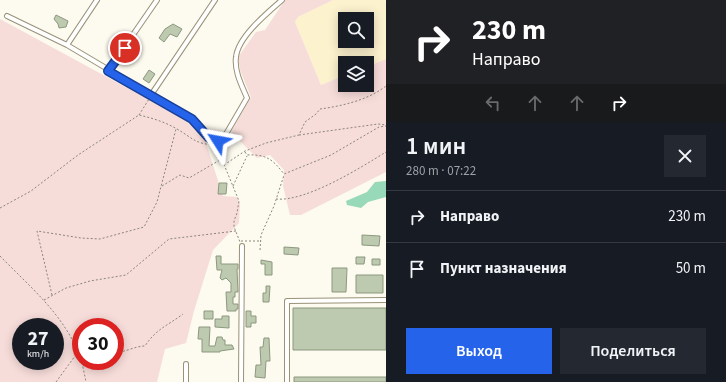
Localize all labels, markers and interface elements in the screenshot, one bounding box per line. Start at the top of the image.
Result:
text: 230 m [472,10,546,50]
map controls [338,12,374,92]
button: search [338,12,374,48]
icon: right [406,16,458,68]
pin [108,31,142,65]
icon: arrive [114,37,136,59]
text: Направо [472,47,540,72]
button: layers [338,56,374,92]
icon: left [482,92,504,114]
icon: ahead [524,92,546,114]
icon: ahead [566,92,588,114]
icon: right [608,92,630,114]
position arrow [197,120,239,162]
text: 1 мин [406,129,466,164]
button: close [664,135,706,177]
text: 280 m · 07:22 [406,162,476,180]
icon: right [406,206,428,228]
text: Направо [440,206,499,227]
text: 230 m [668,206,706,227]
icon: arrive [406,258,428,280]
text: Пункт назначения [440,258,567,279]
text: 50 m [676,258,706,279]
speed limit sign: 30 [72,318,124,370]
text: 27 [27,325,49,353]
button: Выход [406,328,552,374]
button: Поделиться [560,328,706,374]
text: km/h [27,347,49,361]

